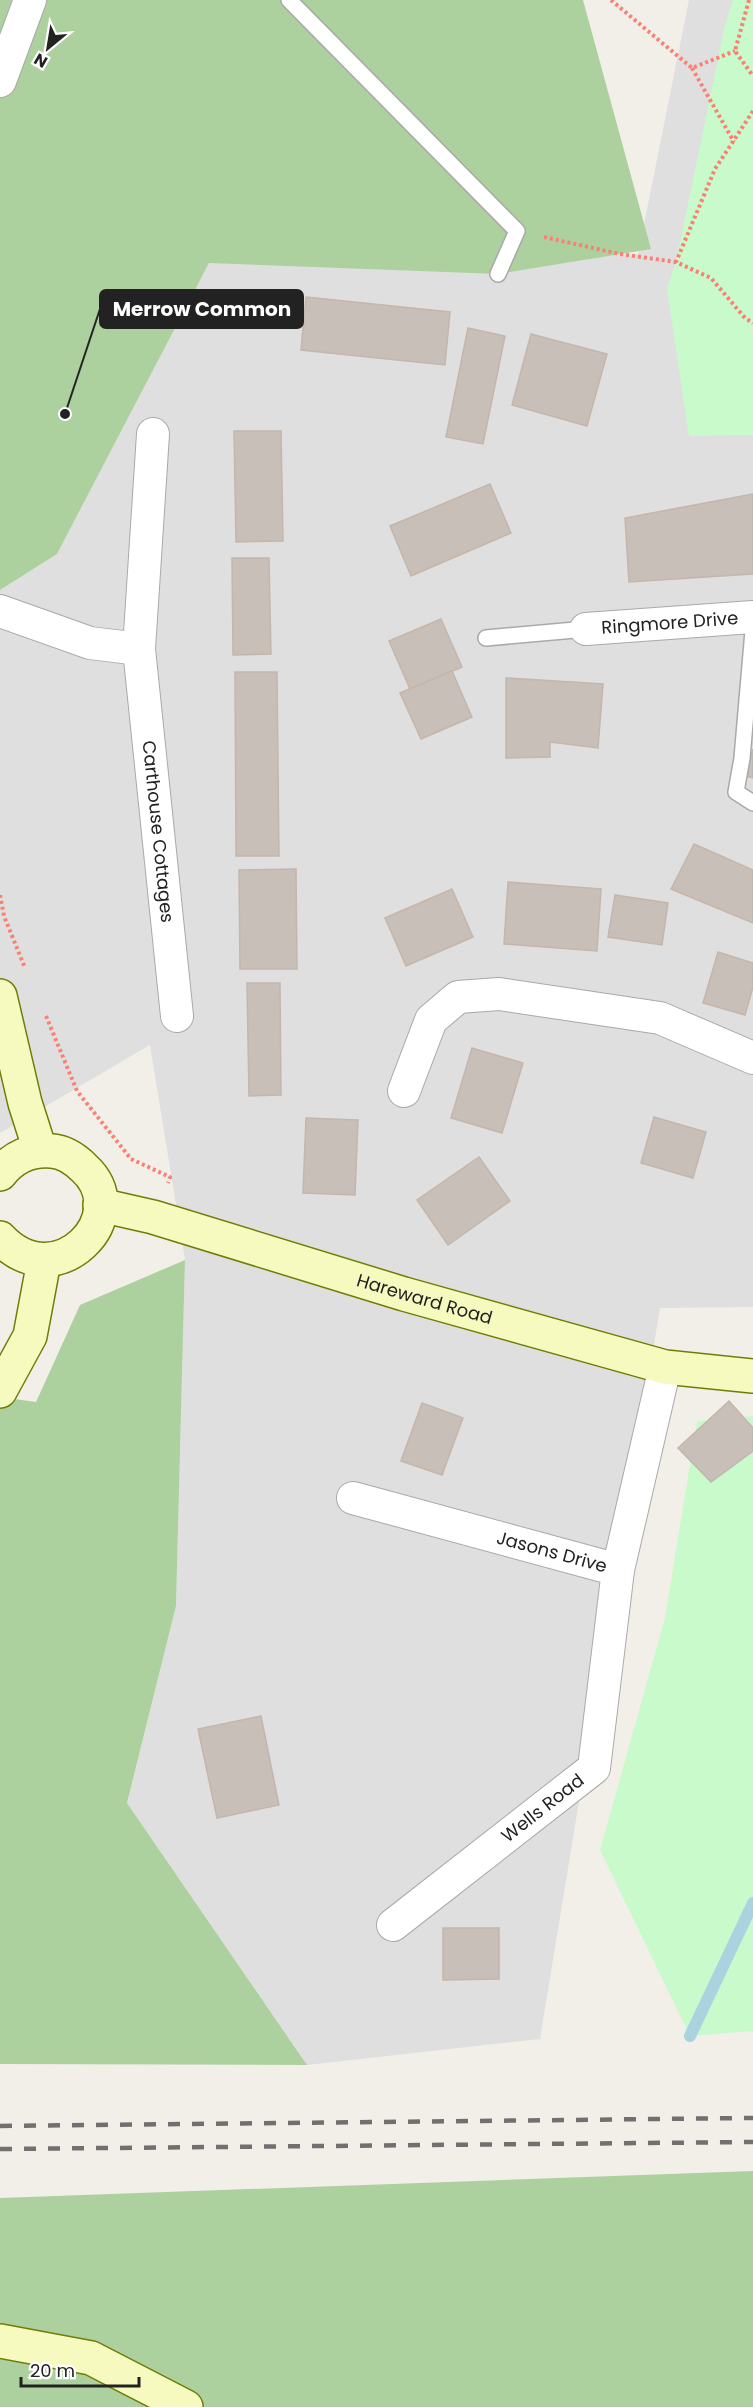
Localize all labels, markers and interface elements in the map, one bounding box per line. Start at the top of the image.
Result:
north arrow [18,18,78,78]
text: N [30,48,52,74]
callout: Merrow Common [100,290,303,328]
text: Merrow Common [113,295,291,323]
street label: Ringmore Drive [601,605,739,640]
street label: Carthouse Cottages [137,739,180,924]
street label: Hareward Road [354,1267,495,1330]
street label: Jasons Drive [494,1525,610,1578]
street label: Wells Road [496,1767,589,1848]
scale bar [21,2350,140,2388]
text: 20 m [30,2358,75,2383]

